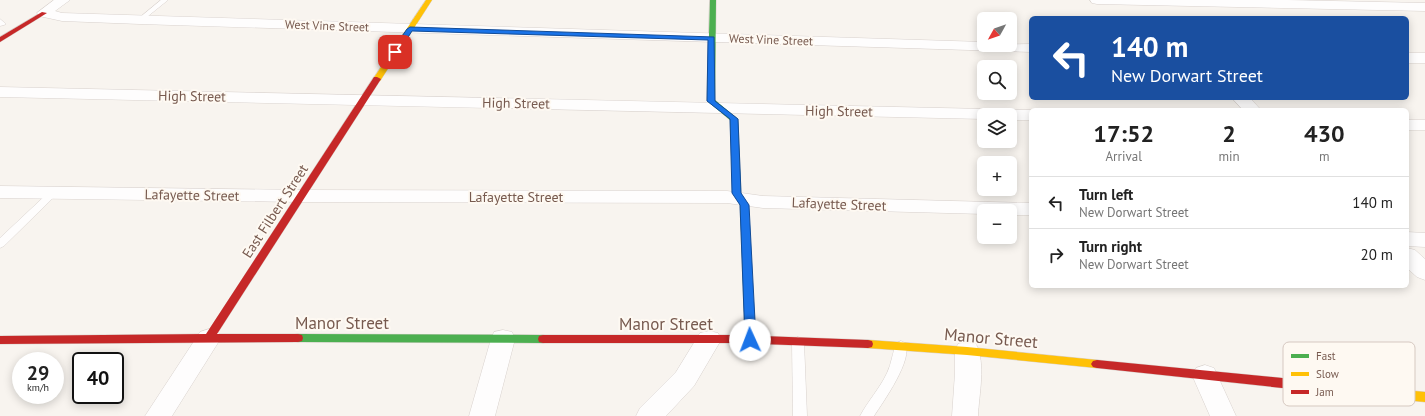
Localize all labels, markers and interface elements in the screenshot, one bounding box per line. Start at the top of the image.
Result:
north arrow [977,12,1017,52]
map controls [977,12,1017,244]
street label: West Vine Street [285,17,369,34]
text: 140 m [1111,28,1188,65]
street label: West Vine Street [729,31,813,48]
icon: left [1045,32,1097,84]
pin [378,35,412,69]
icon: arrive [384,41,406,63]
button: search [977,60,1017,100]
text: New Dorwart Street [1111,64,1263,87]
street label: High Street [158,86,226,106]
street label: High Street [482,93,550,113]
street label: High Street [805,101,873,121]
button: layers [977,108,1017,148]
text: 17:52 [1093,118,1154,149]
text: 2 [1222,118,1236,149]
text: 430 [1304,118,1345,149]
text: Arrival [1106,148,1142,165]
text: min [1218,148,1240,165]
text: m [1319,148,1330,165]
button: + [977,156,1017,196]
street label: East Filbert Street [238,161,312,261]
street label: Lafayette Street [144,185,240,205]
text: Turn left [1079,185,1133,204]
street label: Lafayette Street [469,188,564,206]
icon: left [1045,192,1067,214]
street label: Lafayette Street [791,193,887,215]
text: 140 m [1352,193,1393,212]
button: − [977,204,1017,244]
text: New Dorwart Street [1079,204,1189,221]
text: Turn right [1079,237,1142,256]
icon: right [1045,244,1067,266]
text: 20 m [1360,245,1393,264]
text: New Dorwart Street [1079,256,1189,273]
street label: Manor Street [295,312,389,334]
street label: Manor Street [619,313,713,335]
position arrow [729,319,771,361]
street label: Manor Street [943,323,1039,353]
legend [1283,342,1415,406]
text: Fast [1316,349,1336,363]
speed limit sign: 40 [72,352,124,404]
text: 29 [27,360,49,386]
text: Slow [1316,367,1339,381]
text: km/h [27,381,49,394]
text: Jam [1315,385,1334,399]

